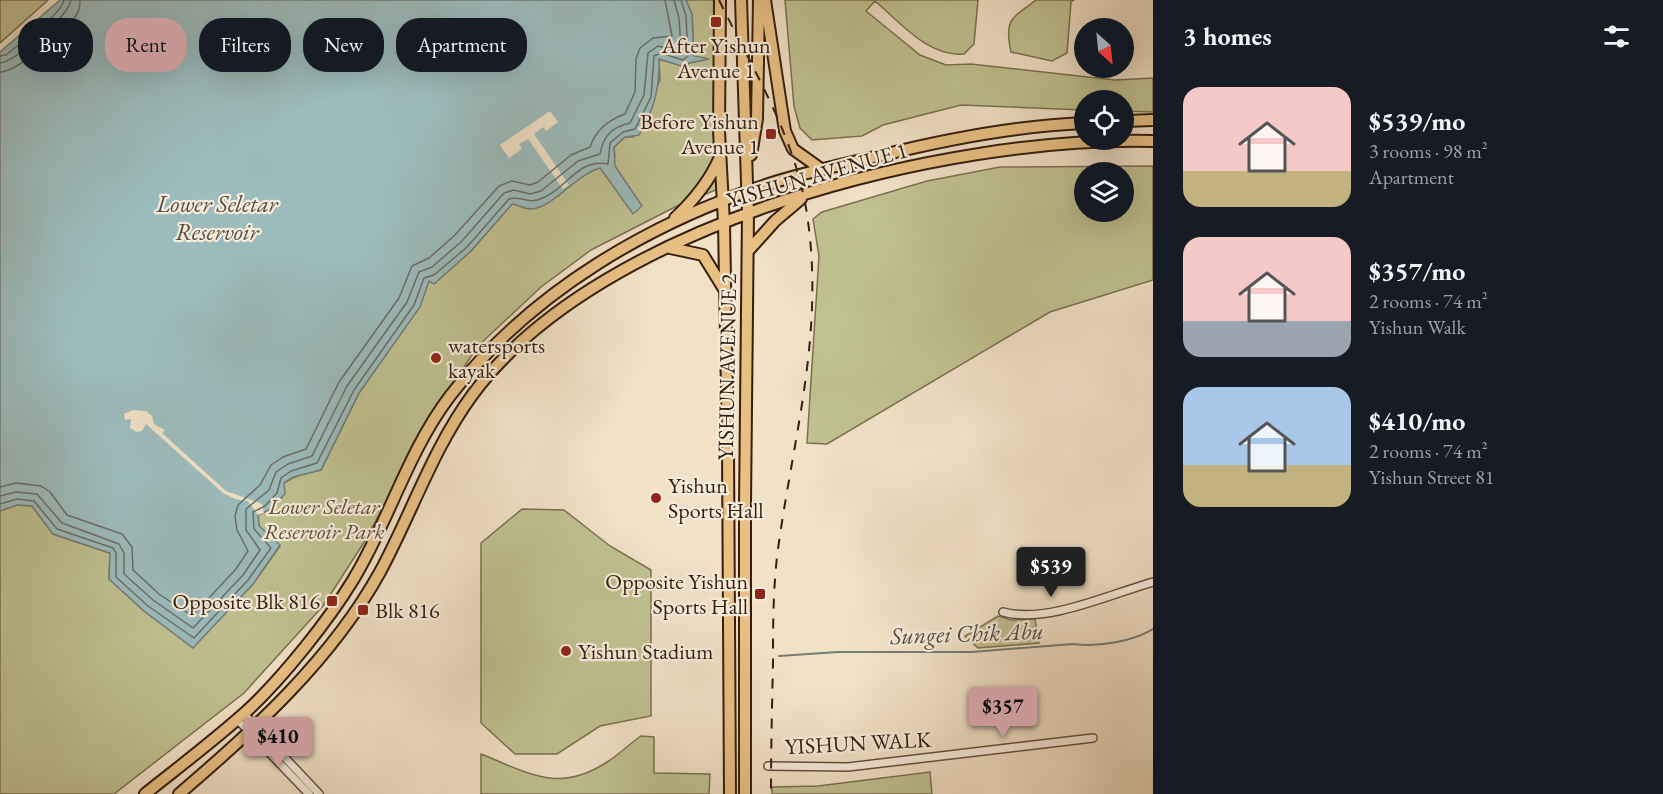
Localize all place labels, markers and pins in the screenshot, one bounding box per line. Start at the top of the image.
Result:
marker: After Yishun Avenue 1 [709,15,723,29]
place label: After Yishun Avenue 1 [660,31,771,85]
place label: Before Yishun Avenue 1 [640,107,759,161]
marker: Before Yishun Avenue 1 [764,127,778,141]
place label: watersports kayak [448,331,545,385]
marker: watersports kayak [429,351,443,365]
place label: Yishun Sports Hall [668,471,763,525]
marker: Yishun Sports Hall [649,491,663,505]
pin: $539 [1015,547,1087,598]
place label: Opposite Yishun Sports Hall [605,567,748,621]
place label: Opposite Blk 816 [173,587,320,616]
marker: Opposite Yishun Sports Hall [753,587,767,601]
marker: Opposite Blk 816 [325,594,339,608]
place label: Blk 816 [375,596,440,625]
marker: Blk 816 [356,603,370,617]
place label: Yishun Stadium [578,637,713,666]
marker: Yishun Stadium [559,644,573,658]
pin: $357 [967,687,1039,738]
pin: $410 [242,717,314,768]

